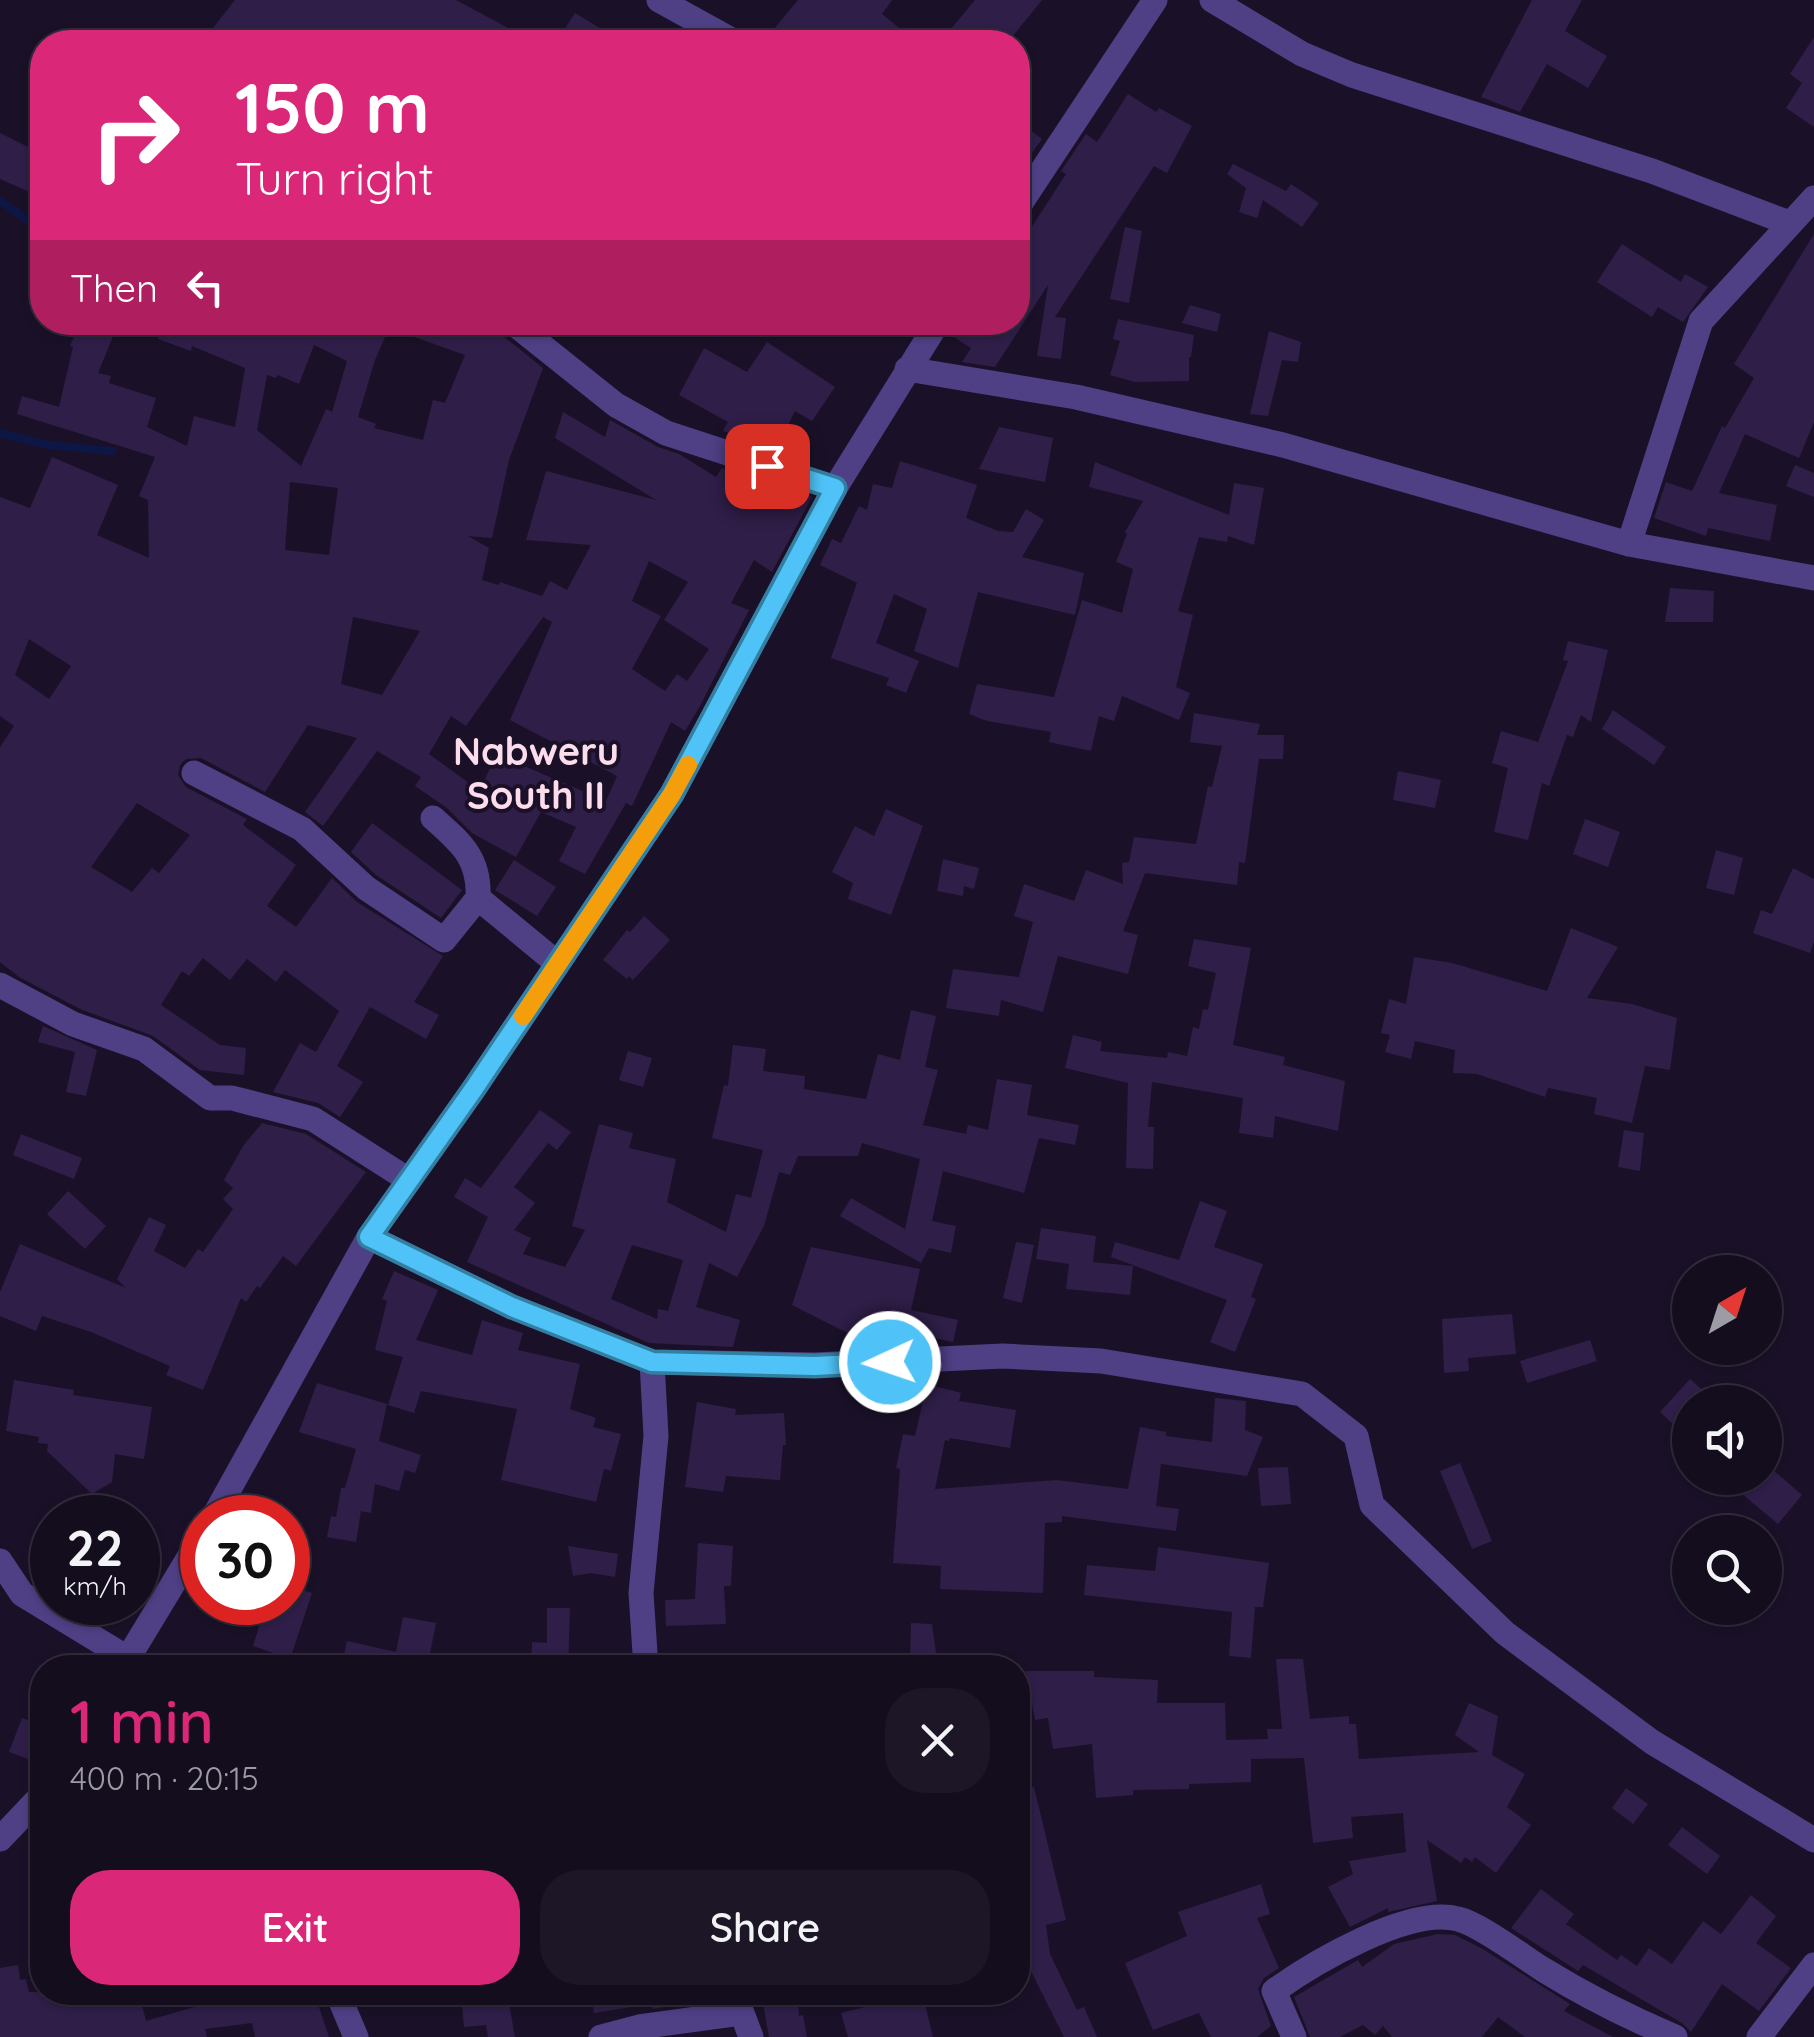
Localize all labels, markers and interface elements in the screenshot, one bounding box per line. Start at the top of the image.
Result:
text: 150 m [235,63,430,151]
icon: right [70,70,200,200]
text: Turn right [235,150,434,206]
icon: left [178,260,233,315]
text: Then [70,264,158,312]
pin [725,424,810,509]
icon: arrive [740,439,795,494]
district label: Nabweru South II [453,727,619,819]
north arrow [1672,1255,1782,1365]
map controls [1672,1255,1782,1625]
position arrow [838,1310,942,1414]
button: sound [1672,1385,1782,1495]
speed limit sign: 30 [180,1495,310,1625]
button: search [1672,1515,1782,1625]
text: 22 [67,1516,123,1579]
text: km/h [63,1570,127,1601]
text: 1 min [70,1683,214,1758]
button: close [885,1688,990,1793]
text: 400 m · 20:15 [70,1758,259,1798]
button: Exit [70,1870,520,1985]
button: Share [540,1870,990,1985]

